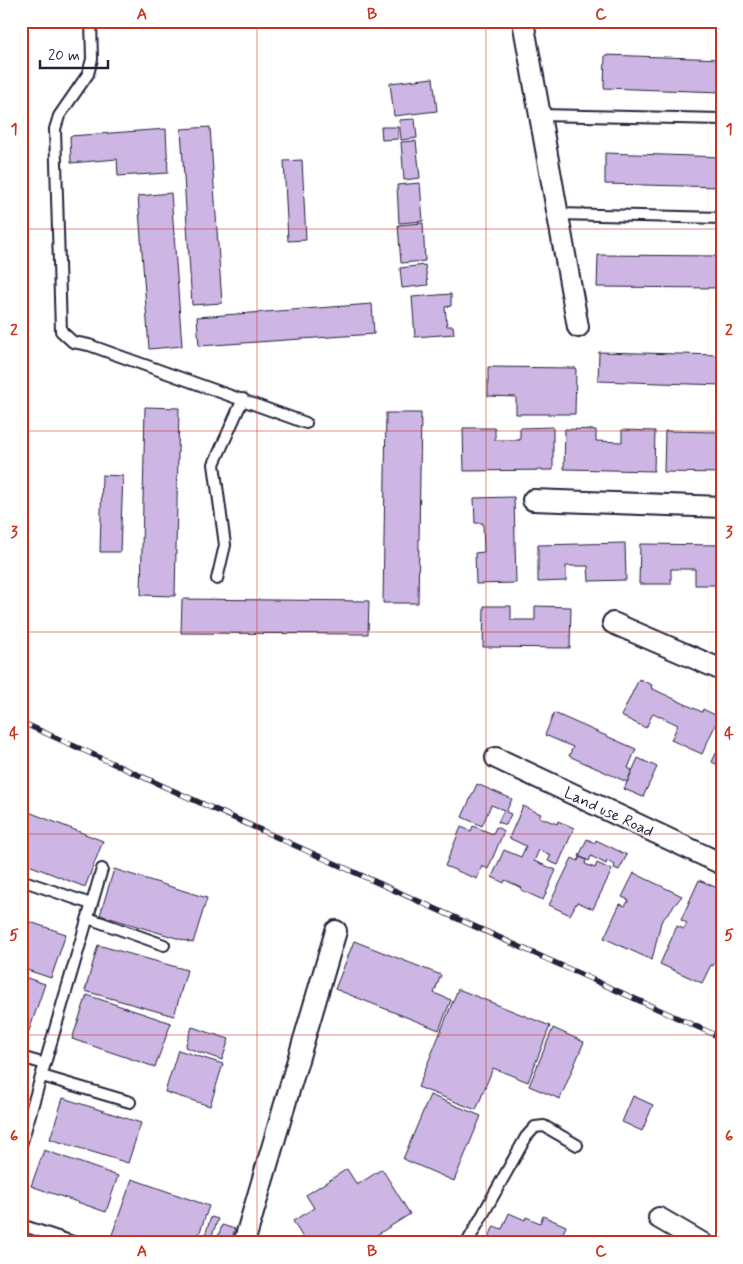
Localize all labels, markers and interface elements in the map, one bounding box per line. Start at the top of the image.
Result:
text: A [137,4,147,25]
text: B [367,4,377,25]
text: C [595,4,607,25]
scale bar [40,38,108,70]
text: 20 m [48,46,80,66]
text: 1 [10,119,18,140]
text: 1 [725,119,733,140]
text: 2 [10,320,18,341]
text: 2 [725,320,733,341]
text: 3 [10,522,18,543]
text: 3 [725,522,733,543]
text: 4 [9,723,19,744]
text: 4 [724,723,734,744]
street label: Land use Road [560,782,657,842]
text: 5 [9,925,19,946]
text: 5 [724,925,734,946]
text: 6 [10,1126,18,1147]
text: 6 [725,1126,733,1147]
text: A [137,1241,147,1262]
text: B [367,1241,377,1262]
text: C [595,1241,607,1262]

